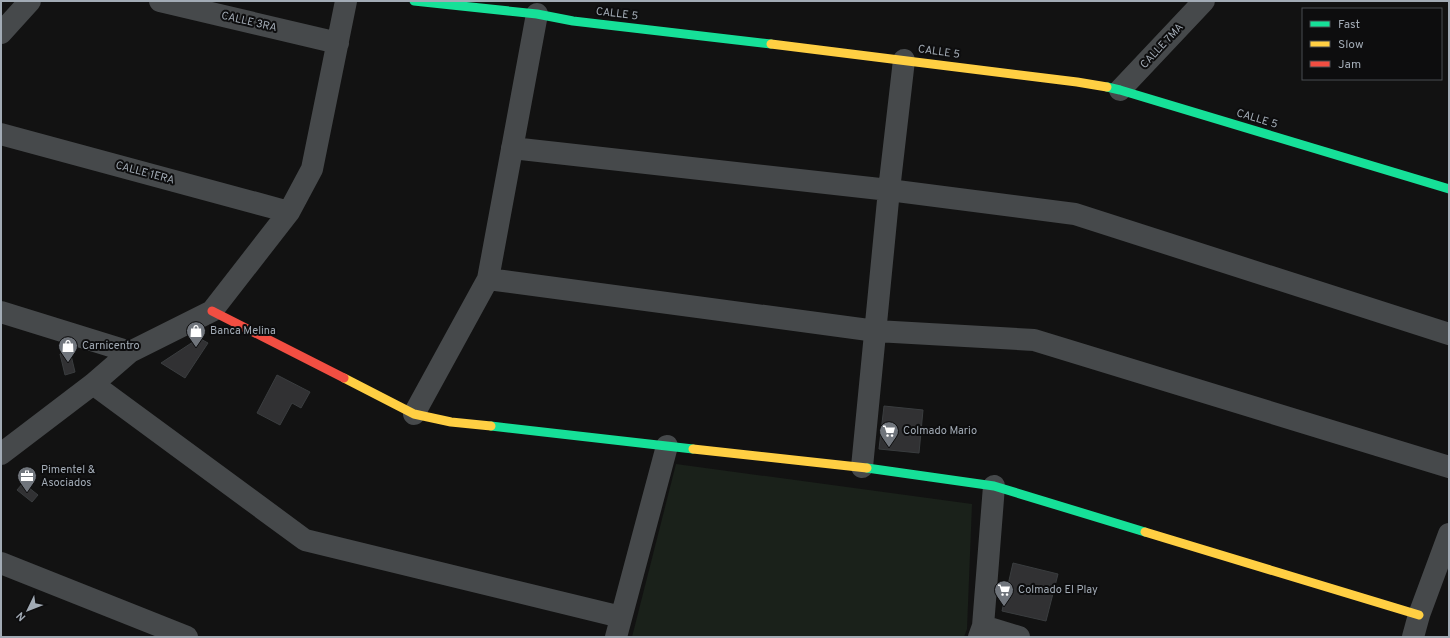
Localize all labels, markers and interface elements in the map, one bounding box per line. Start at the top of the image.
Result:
street label: CALLE 5 [595,4,639,24]
legend [1302,8,1442,80]
street label: CALLE 3RA [220,9,278,35]
text: Fast [1338,17,1360,33]
street label: CALLE 7MA [1137,20,1187,72]
text: Slow [1338,37,1364,53]
street label: CALLE 5 [917,42,961,62]
text: Jam [1338,57,1361,73]
street label: CALLE 5 [1235,106,1280,132]
street label: CALLE 1ERA [114,158,176,188]
shop icon: Banca Melina [185,320,207,348]
place label: Banca Melina [210,324,276,338]
shop icon: Carnicentro [57,335,79,363]
place label: Carnicentro [82,339,140,353]
supermarket icon: Colmado Mario [878,420,900,448]
place label: Colmado Mario [903,424,977,438]
place label: Pimentel & Asociados [41,463,96,490]
office icon: Pimentel & Asociados [16,465,38,493]
supermarket icon: Colmado El Play [993,579,1015,607]
place label: Colmado El Play [1018,583,1098,597]
north arrow [8,590,48,630]
text: N [14,608,29,624]

